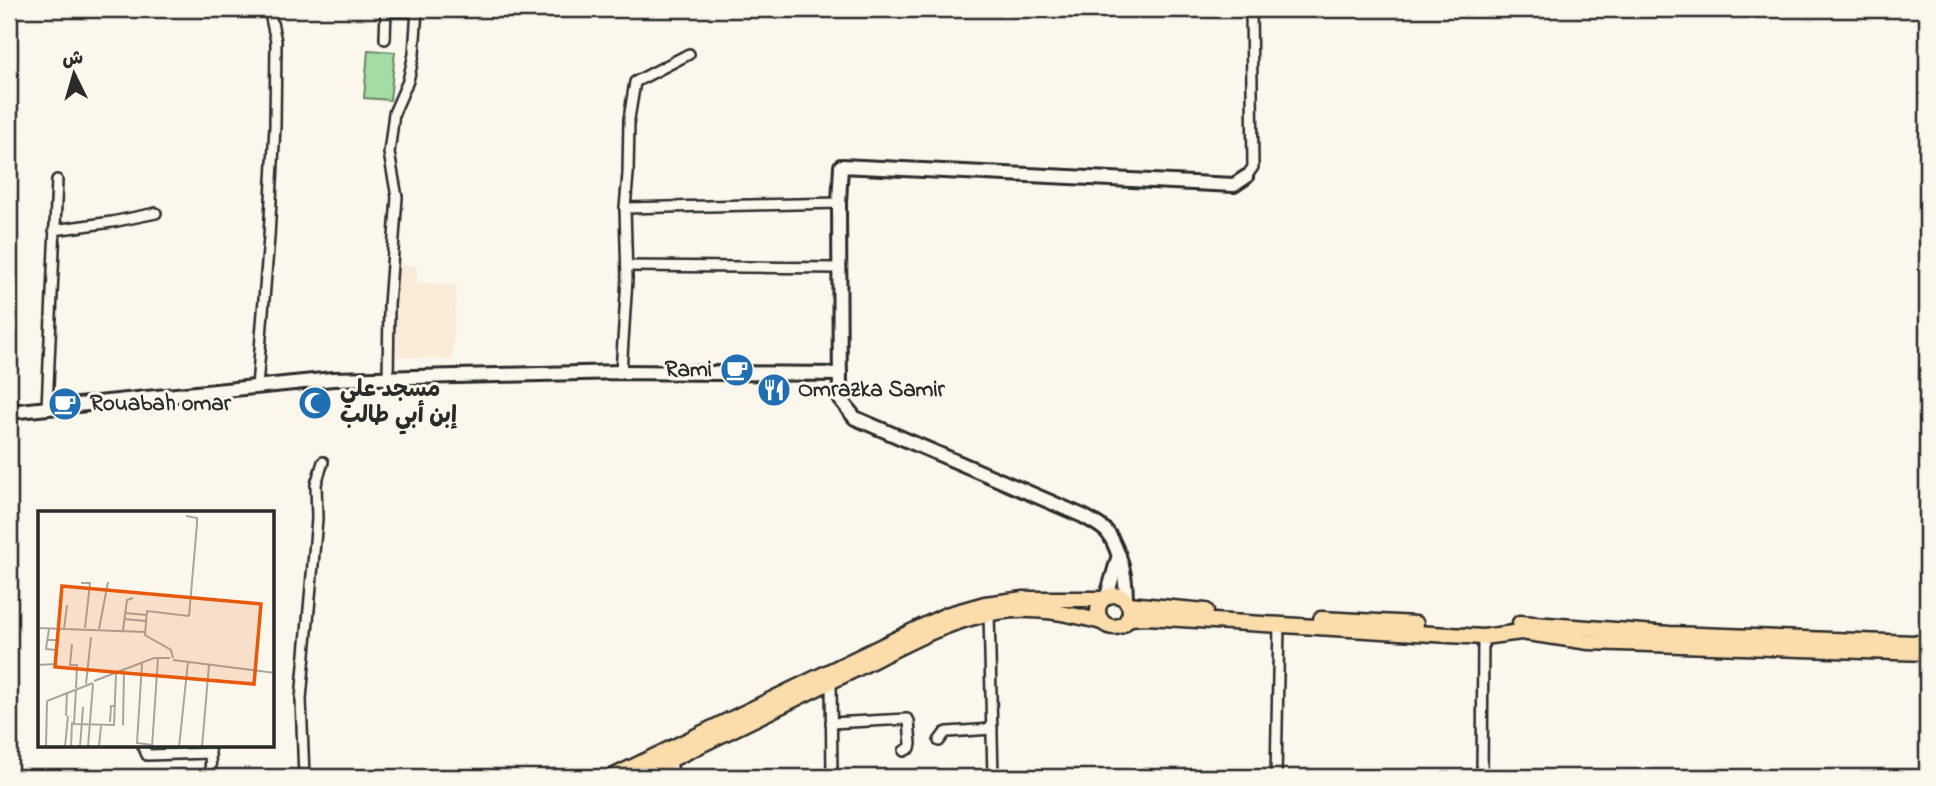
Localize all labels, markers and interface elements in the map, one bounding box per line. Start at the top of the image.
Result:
north arrow [38,38,108,108]
text: ش [61,45,84,74]
cafe icon: Rami [718,351,756,389]
place label: Rami [665,354,712,387]
restaurant icon: Omrazka Samir [755,371,793,409]
place label: مسجد علي إبن أبي طالب [340,374,457,435]
place label: Omrazka Samir [798,374,946,407]
mosque icon: مسجد علي إبن أبي طالب [296,384,334,422]
cafe icon: Rouabah omar [46,385,84,423]
place label: Rouabah omar [90,388,232,421]
inset map [38,511,275,748]

